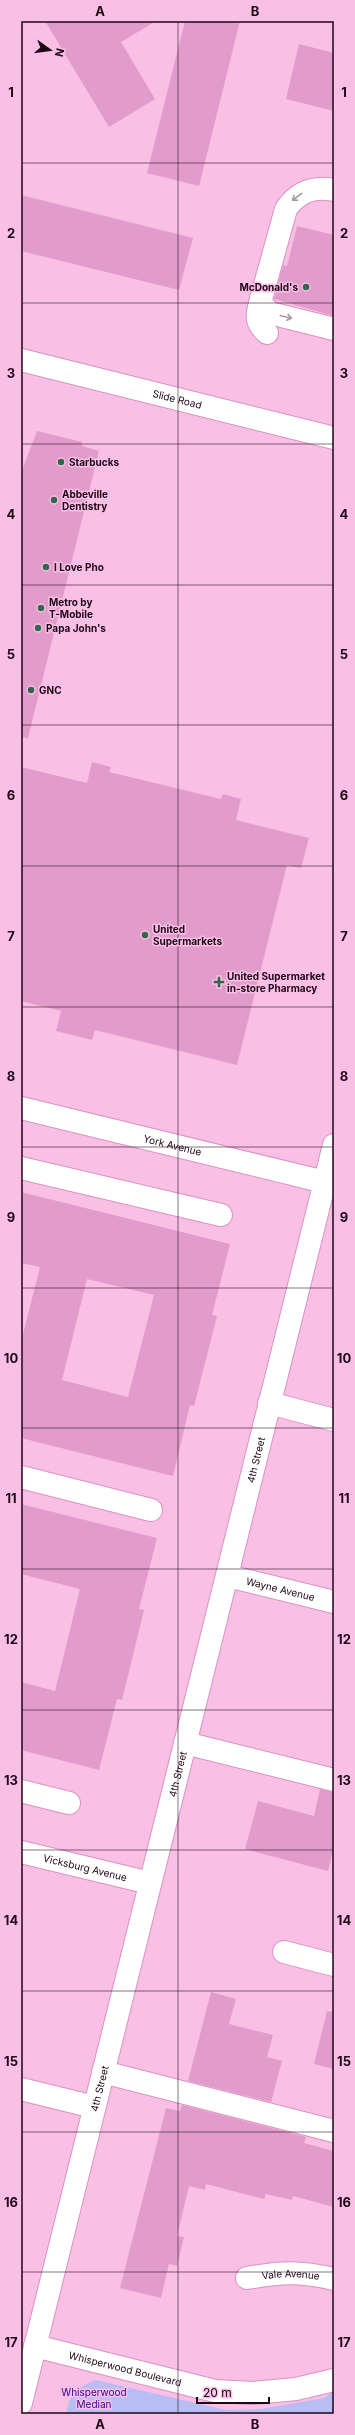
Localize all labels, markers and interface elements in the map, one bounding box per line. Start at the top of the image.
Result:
text: A [95,3,105,19]
text: B [251,3,260,19]
north arrow [30,30,70,70]
text: N [52,47,68,58]
text: 1 [8,84,14,100]
text: 1 [341,84,347,100]
one-way arrow [292,193,303,201]
text: 2 [7,225,15,241]
text: 2 [340,225,348,241]
place label: McDonald's [239,281,298,293]
marker: McDonald's [301,282,311,292]
one-way arrow [280,313,293,321]
text: 3 [7,365,15,381]
text: 3 [340,365,348,381]
street label: Slide Road [151,387,203,411]
place label: Starbucks [69,456,120,468]
marker: Starbucks [56,457,66,467]
place label: Abbeville Dentistry [62,488,108,513]
marker: Abbeville Dentistry [49,495,59,505]
text: 4 [7,506,16,522]
text: 4 [340,506,349,522]
place label: I Love Pho [54,561,104,573]
marker: I Love Pho [41,562,51,572]
place label: Metro by T-Mobile [49,596,93,620]
marker: Metro by T-Mobile [36,603,46,613]
place label: Papa John's [46,622,106,634]
marker: Papa John's [33,623,43,633]
text: 5 [7,646,15,662]
text: 5 [340,646,348,662]
place label: GNC [39,684,62,696]
marker: GNC [26,685,36,695]
text: 6 [7,787,15,803]
text: 6 [340,787,348,803]
place label: United Supermarkets [153,923,222,947]
text: 7 [7,928,15,944]
text: 7 [340,928,348,944]
marker: United Supermarkets [140,930,150,940]
place label: United Supermarket in-store Pharmacy [227,970,325,995]
marker: United Supermarket in-store Pharmacy [214,977,224,987]
text: 8 [7,1068,15,1084]
text: 8 [340,1068,348,1084]
street label: York Avenue [142,1132,203,1158]
text: 9 [7,1209,15,1225]
text: 9 [340,1209,348,1225]
text: 10 [4,1350,18,1366]
text: 10 [337,1350,351,1366]
street label: 4th Street [244,1435,267,1484]
text: 11 [5,1490,17,1506]
text: 11 [338,1490,350,1506]
street label: Wayne Avenue [245,1575,316,1603]
text: 12 [4,1631,18,1647]
text: 12 [337,1631,351,1647]
street label: 4th Street [166,1749,189,1798]
text: 13 [4,1772,18,1788]
text: 13 [337,1772,351,1788]
street label: Vicksburg Avenue [42,1852,128,1883]
text: 14 [4,1912,18,1928]
text: 14 [337,1912,351,1928]
text: 15 [4,2053,18,2069]
text: 15 [337,2053,351,2069]
street label: 4th Street [88,2064,111,2113]
text: 16 [4,2194,18,2210]
text: 16 [337,2194,351,2210]
street label: Vale Avenue [261,2267,321,2282]
text: 17 [4,2334,18,2350]
text: 17 [337,2334,351,2350]
street label: Whisperwood Boulevard [68,2349,183,2388]
scale bar [197,2379,269,2405]
text: 20 m [203,2385,232,2400]
park label: Whisperwood Median [61,2386,127,2410]
text: A [95,2416,105,2432]
text: B [251,2416,260,2432]

